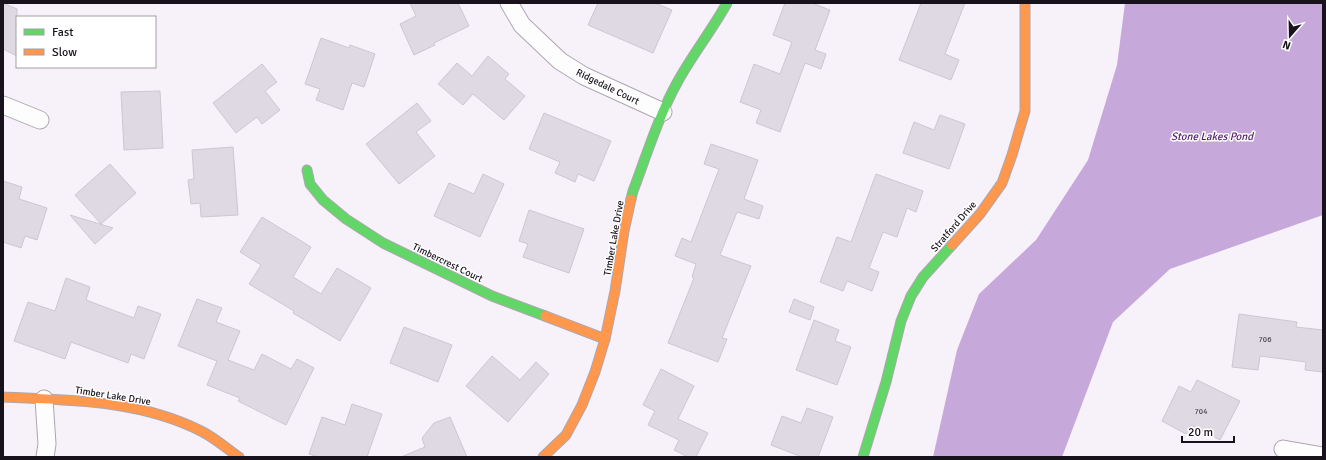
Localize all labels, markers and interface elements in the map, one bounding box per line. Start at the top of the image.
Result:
legend [16,16,156,68]
north arrow [1270,16,1310,56]
text: Fast [52,25,73,40]
text: N [1281,38,1293,52]
text: Slow [52,45,77,60]
street label: Ridgedale Court [574,66,642,108]
water label: Stone Lakes Pond [1171,130,1254,143]
street label: Stratford Drive [928,199,979,254]
street label: Timber Lake Drive [601,200,627,277]
street label: Timbercrest Court [410,241,485,285]
house number: 706 [1259,334,1271,344]
street label: Timber Lake Drive [74,384,151,408]
house number: 704 [1195,406,1208,416]
scale bar [1182,418,1234,444]
text: 20 m [1188,425,1213,440]

